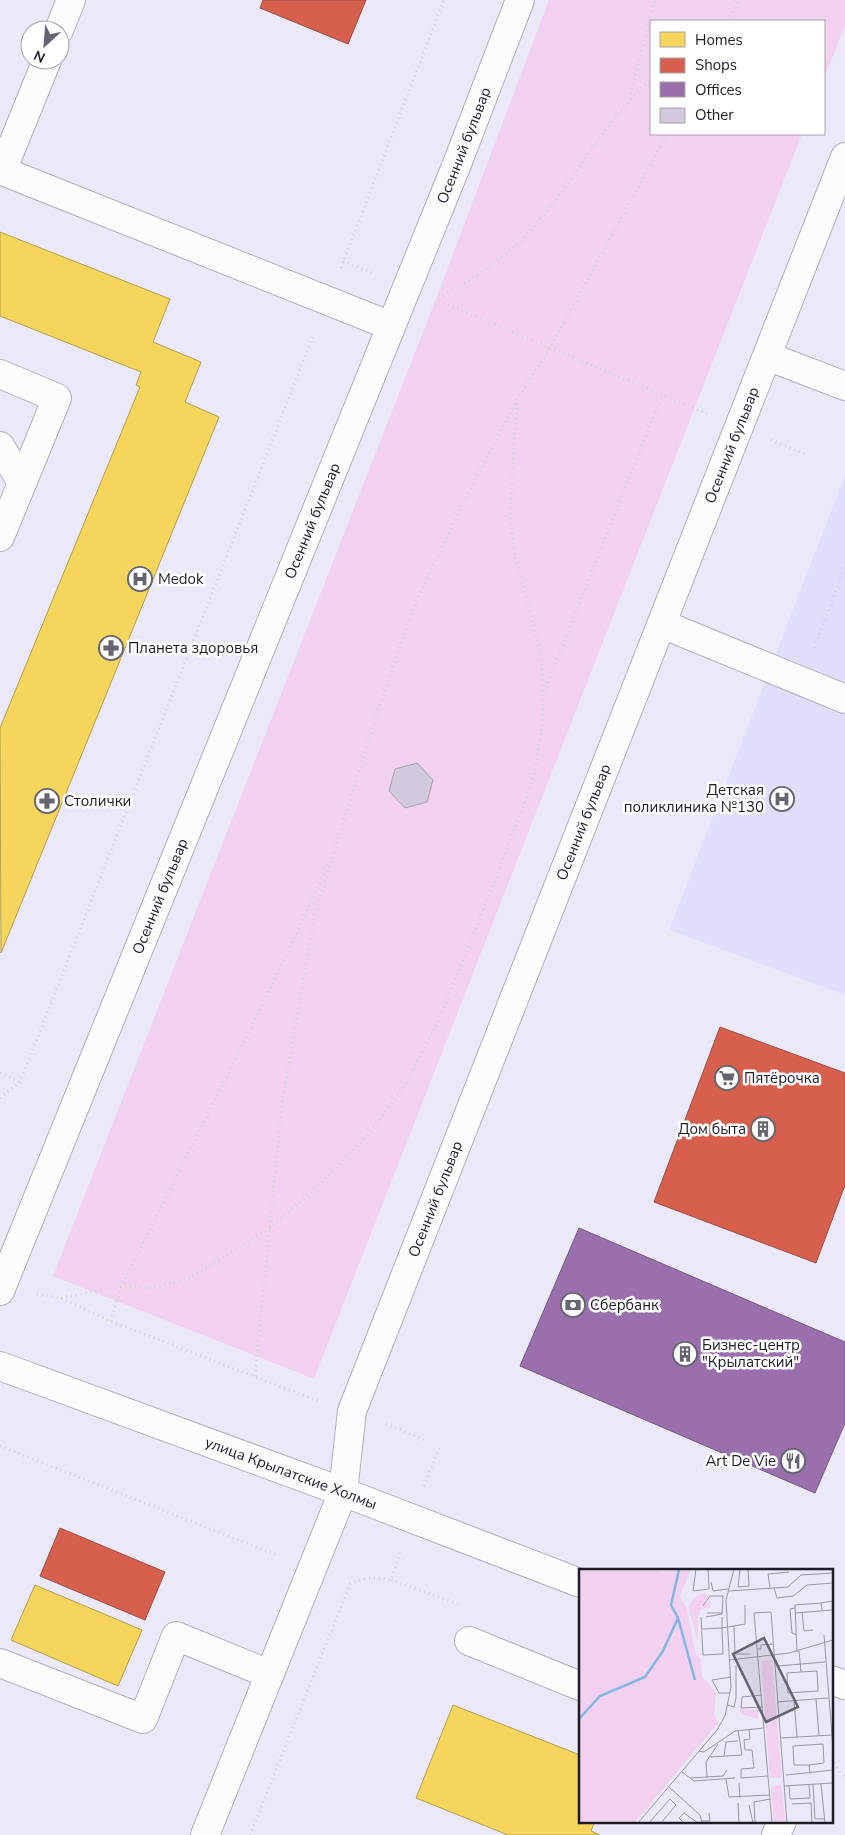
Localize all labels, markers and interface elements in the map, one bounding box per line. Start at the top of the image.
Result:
north arrow [20,20,70,70]
legend [650,20,825,135]
text: Homes [695,30,743,50]
text: N [31,45,48,67]
text: Shops [695,55,737,75]
text: Offices [695,80,742,100]
street label: Осенний бульвар [432,84,496,207]
text: Other [695,105,734,125]
street label: Осенний бульвар [700,384,764,506]
street label: Осенний бульвар [280,460,345,582]
hospital icon: Medok [127,566,153,592]
place label: Medok [158,569,204,589]
pharmacy icon: Планета здоровья [98,635,124,661]
place label: Планета здоровья [128,638,258,658]
street label: Осенний бульвар [552,761,615,883]
place label: Детская поликлиника №130 [624,780,764,817]
hospital icon: Детская поликлиника №130 [769,786,795,812]
pharmacy icon: Столички [34,788,60,814]
place label: Столички [64,791,131,811]
street label: Осенний бульвар [128,835,193,957]
supermarket icon: Пятёрочка [714,1065,740,1091]
place label: Пятёрочка [744,1068,820,1088]
building icon: Дом быта [750,1116,776,1142]
place label: Дом быта [678,1119,746,1139]
street label: Осенний бульвар [403,1138,467,1260]
bank icon: Сбербанк [560,1292,586,1318]
place label: Сбербанк [590,1295,659,1315]
place label: Бизнес-центр "Крылатский" [702,1335,800,1372]
building icon: Бизнес-центр "Крылатский" [672,1341,698,1367]
street label: улица Крылатские Холмы [202,1432,380,1514]
restaurant icon: Art De Vie [780,1448,806,1474]
place label: Art De Vie [705,1451,776,1471]
inset map [579,1569,832,1822]

